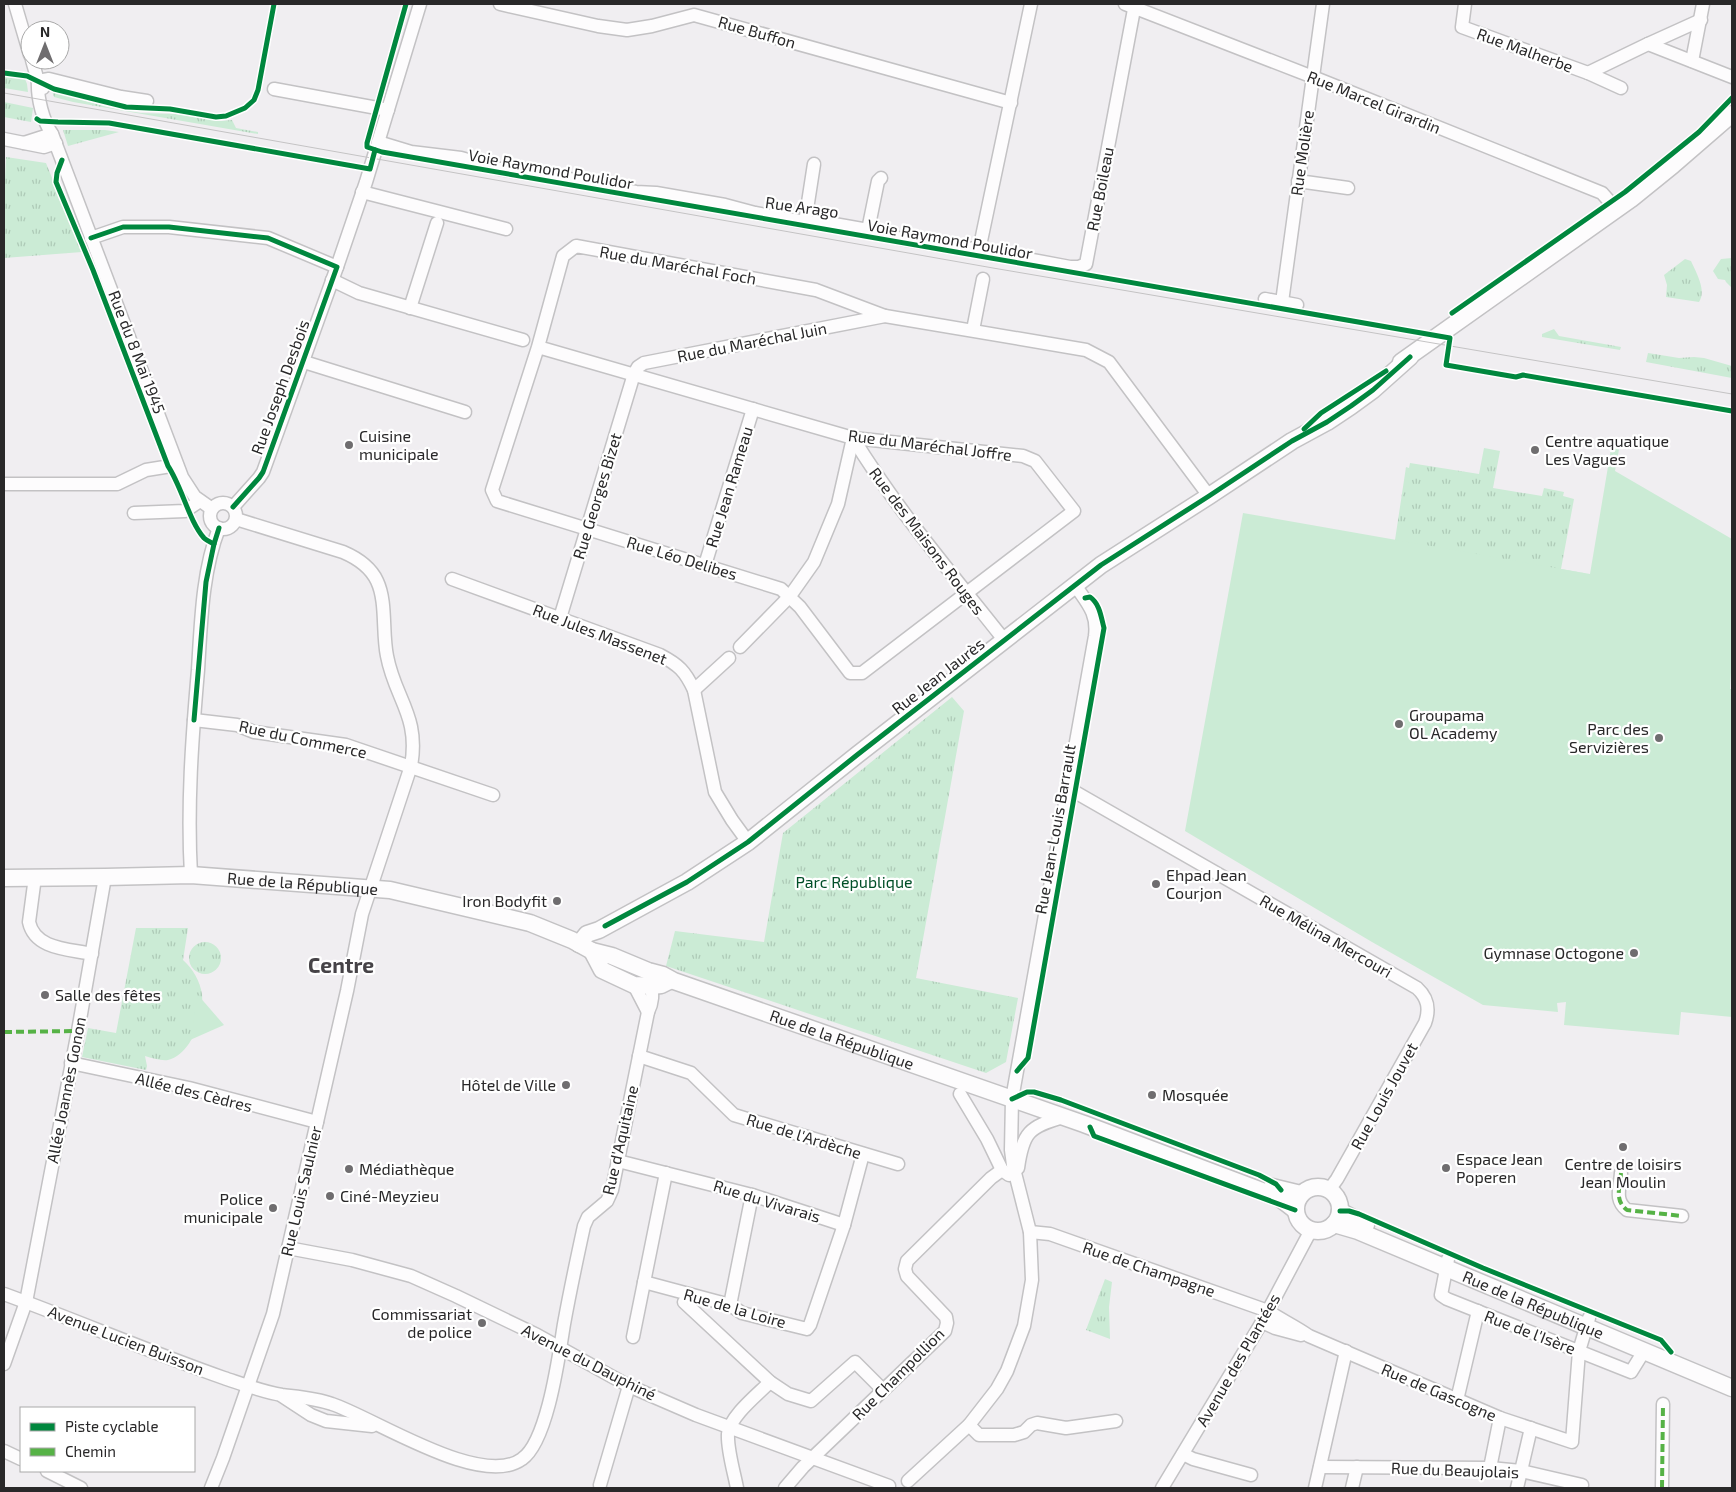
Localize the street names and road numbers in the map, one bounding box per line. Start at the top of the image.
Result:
street label: Rue Buffon [716,11,798,52]
street label: Rue Malherbe [1475,23,1576,76]
street label: Rue Marcel Girardin [1305,66,1444,137]
street label: Rue Molière [1286,109,1317,197]
street label: Voie Raymond Poulidor [467,145,636,193]
street label: Rue Boileau [1082,145,1117,233]
street label: Rue Arago [764,192,840,221]
street label: Voie Raymond Poulidor [866,215,1035,263]
street label: Rue du Maréchal Foch [598,241,758,288]
street label: Rue du 8 Mai 1945 [105,287,170,416]
street label: Rue Joseph Desbois [246,317,313,457]
street label: Rue du Maréchal Juin [676,318,828,365]
street label: Rue Jean Rameau [701,424,756,550]
street label: Rue du Maréchal Joffre [847,425,1013,464]
street label: Rue Georges Bizet [568,430,625,561]
street label: Rue des Maisons Rouges [866,463,989,618]
street label: Rue Léo Delibes [625,532,740,583]
street label: Rue Jules Massenet [530,599,670,668]
street label: Rue Jean Jaurès [888,633,988,718]
street label: Rue du Commerce [237,716,369,761]
street label: Rue Jean-Louis Barrault [1030,742,1079,915]
street label: Rue de la République [227,868,379,898]
street label: Rue Mélina Mercouri [1257,890,1396,981]
street label: Rue de la République [768,1005,917,1073]
street label: Allée Joannès Gonon [42,1015,89,1165]
street label: Rue Louis Jouvet [1346,1039,1421,1153]
street label: Allée des Cèdres [134,1068,254,1115]
street label: Rue d'Aquitaine [598,1083,641,1197]
street label: Rue de l'Ardèche [744,1109,864,1162]
street label: Rue Louis Saulnier [276,1123,325,1258]
street label: Rue du Vivarais [711,1175,823,1226]
street label: Rue de Champagne [1081,1237,1218,1300]
street label: Rue de la République [1460,1266,1607,1342]
street label: Rue de la Loire [682,1284,789,1331]
street label: Avenue des Plantées [1192,1290,1283,1430]
street label: Avenue Lucien Buisson [46,1301,207,1378]
street label: Rue de l'Isère [1482,1305,1578,1358]
street label: Avenue du Dauphiné [519,1319,659,1404]
street label: Rue Champollion [848,1324,948,1424]
street label: Rue de Gascogne [1379,1359,1500,1424]
street label: Rue du Beaujolais [1391,1458,1519,1482]

